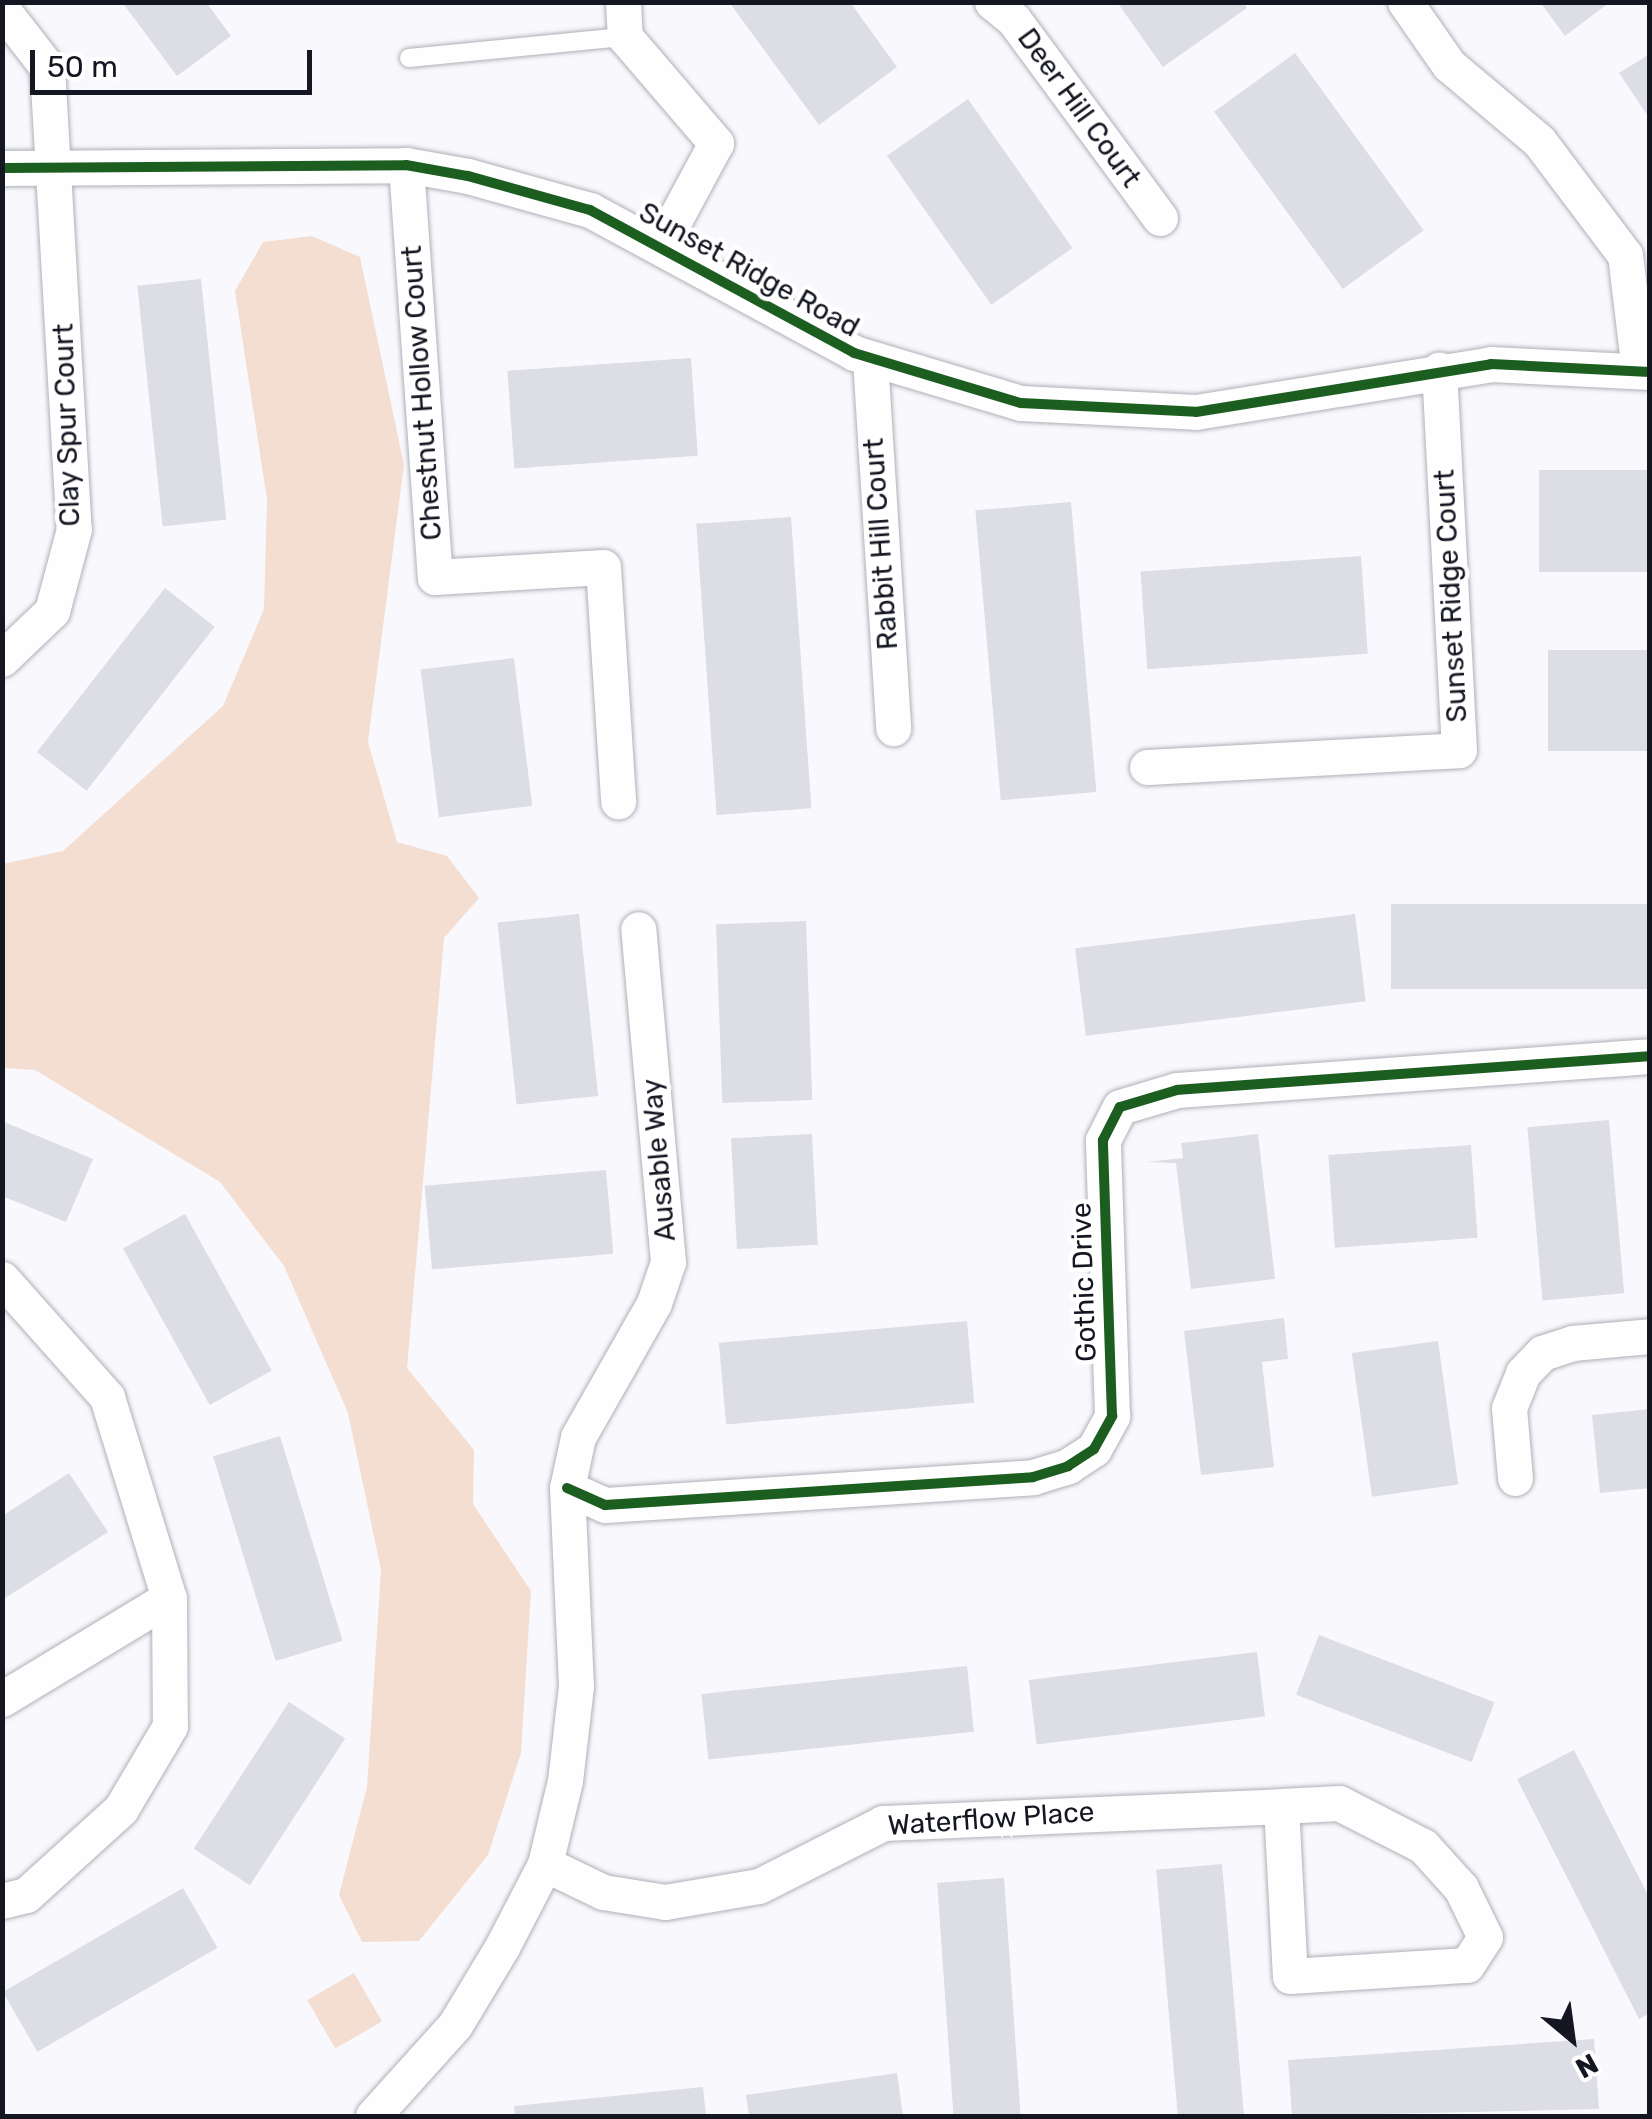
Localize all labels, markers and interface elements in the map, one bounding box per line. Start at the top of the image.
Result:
street label: Deer Hill Court [1010,22,1148,194]
scale bar [35,30,318,92]
text: 50 m [47,49,118,85]
street label: Sunset Ridge Road [633,196,865,344]
street label: Chestnut Hollow Court [395,244,449,542]
street label: Clay Spur Court [47,322,87,528]
street label: Rabbit Hill Court [857,437,905,651]
street label: Sunset Ridge Court [1428,469,1474,723]
street label: Ausable Way [635,1077,683,1243]
street label: Gothic Drive [1064,1202,1104,1362]
street label: Waterflow Place [886,1795,1096,1843]
north arrow [1522,1989,1622,2089]
text: N [1570,2046,1604,2085]

